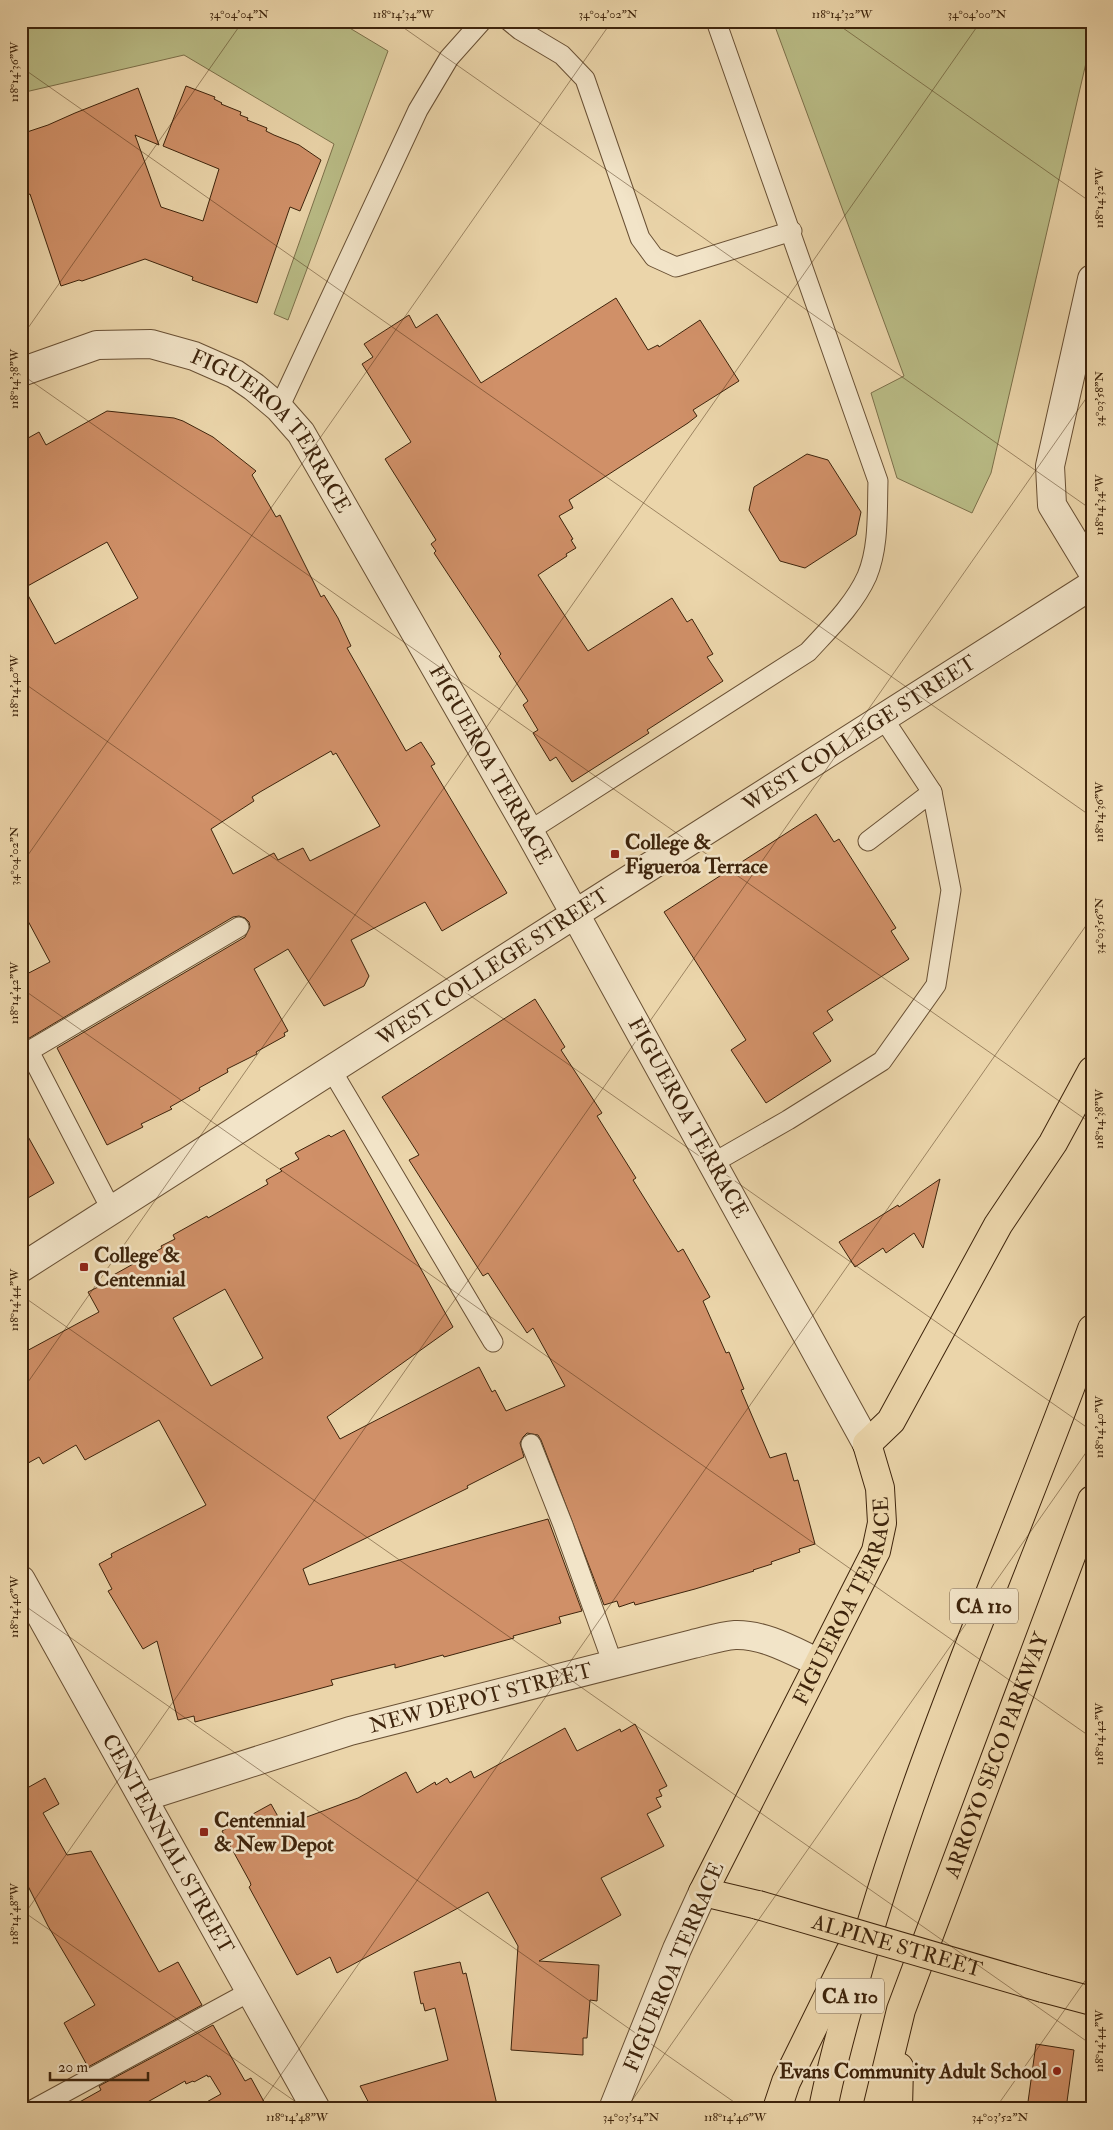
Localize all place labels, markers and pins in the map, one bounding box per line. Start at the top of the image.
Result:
place label: College & Figueroa Terrace [625,829,768,880]
marker: College & Figueroa Terrace [609,848,621,860]
place label: College & Centennial [94,1242,186,1293]
marker: College & Centennial [78,1261,90,1273]
place label: Centennial & New Depot [214,1807,334,1858]
marker: Centennial & New Depot [198,1826,210,1838]
place label: Evans Community Adult School [779,2058,1048,2085]
marker: Evans Community Adult School [1051,2065,1063,2077]

